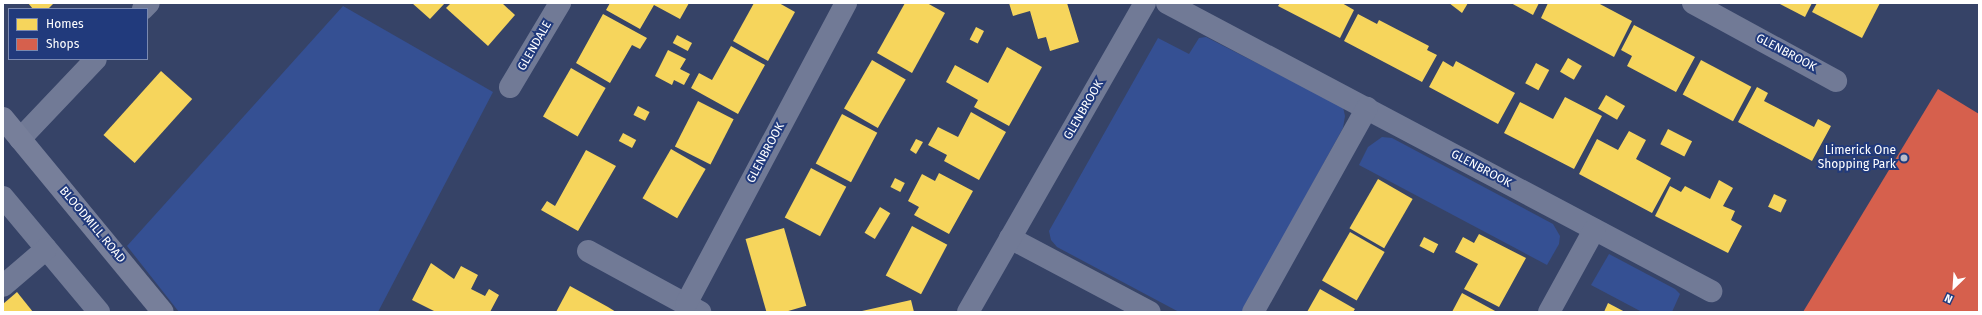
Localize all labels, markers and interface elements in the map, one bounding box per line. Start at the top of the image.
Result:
legend [8,8,148,60]
text: Homes [46,17,84,31]
street label: GLENDALE [515,19,555,73]
street label: GLENBROOK [1753,31,1819,75]
text: Shops [46,37,79,51]
street label: GLENBROOK [1061,78,1107,142]
street label: GLENBROOK [744,120,788,186]
place label: Limerick One Shopping Park [1818,144,1896,172]
street label: GLENBROOK [1448,147,1514,191]
marker: Limerick One Shopping Park [1899,153,1909,163]
street label: BLOODMILL ROAD [56,184,128,266]
north arrow [1934,267,1974,307]
text: N [1943,291,1955,306]

